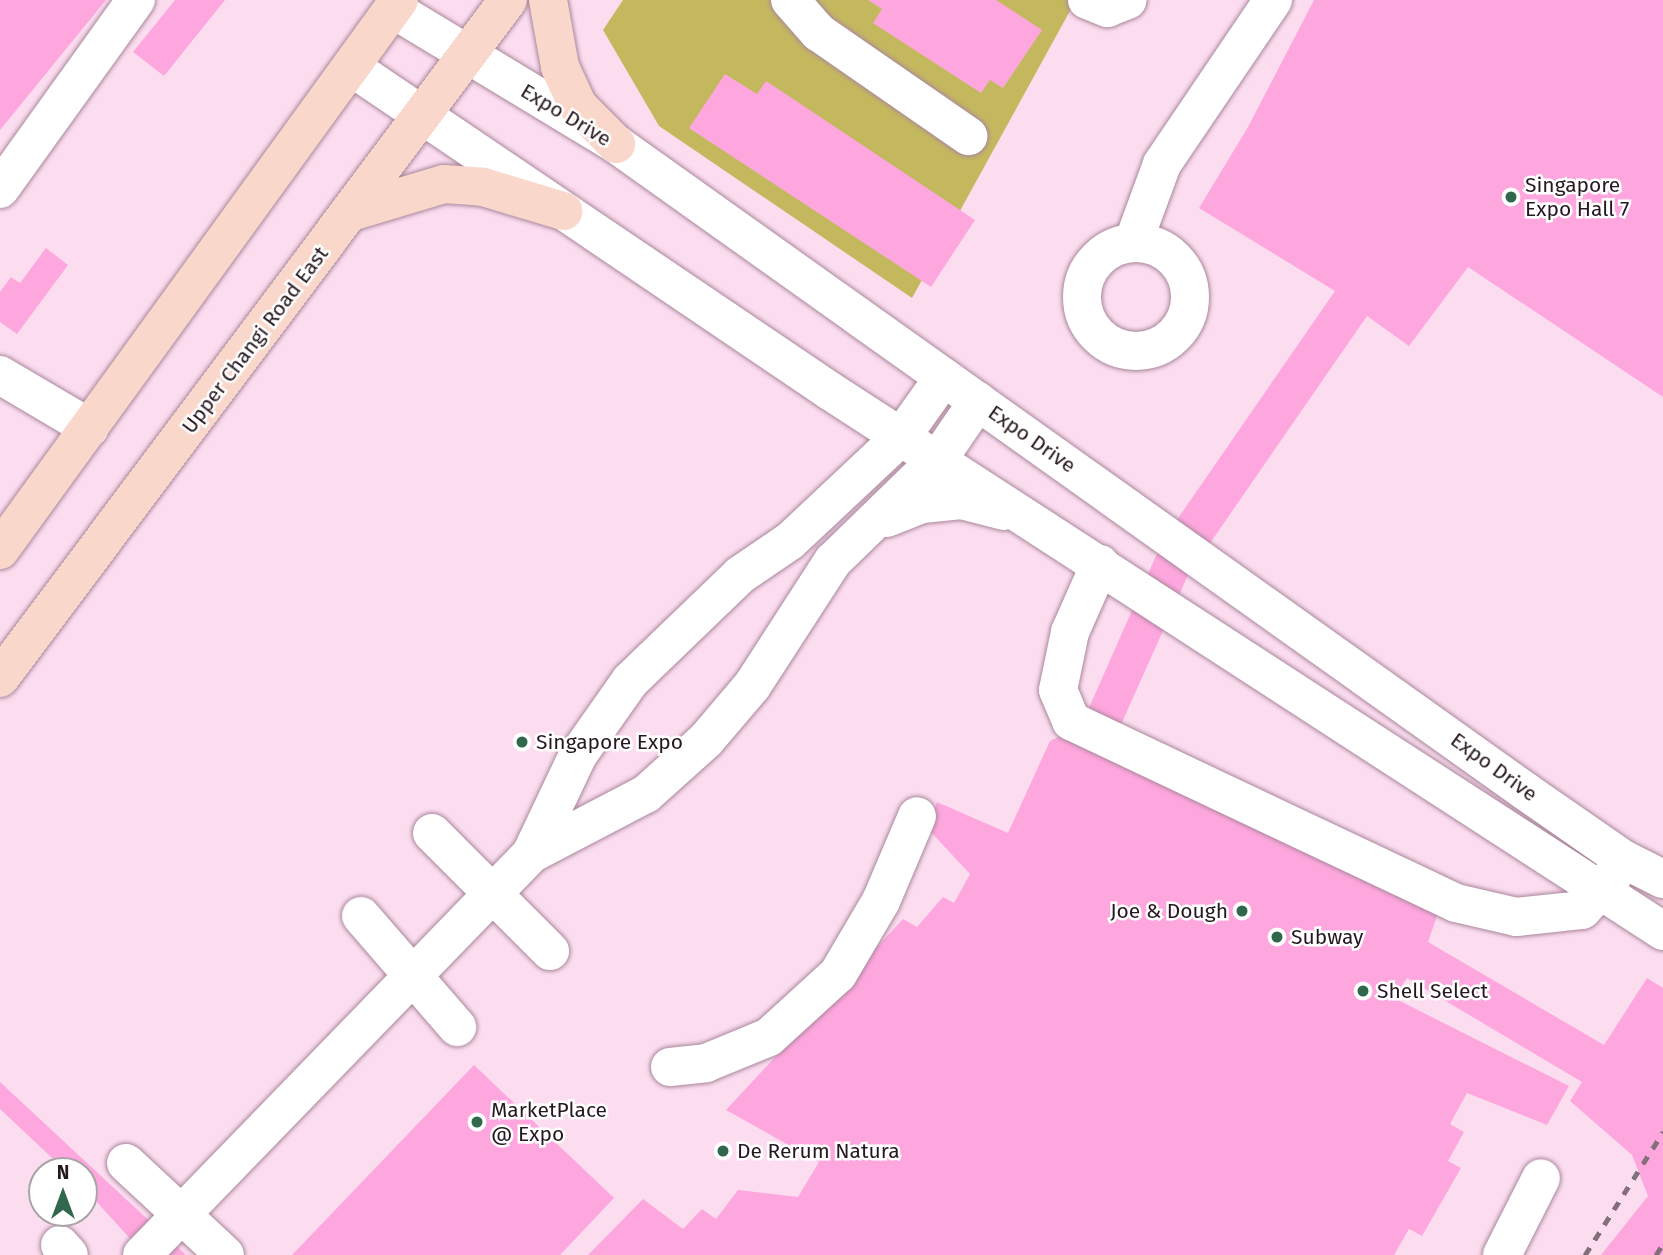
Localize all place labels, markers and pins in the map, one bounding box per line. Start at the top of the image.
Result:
place label: Singapore Expo Hall 7 [1525,172,1629,222]
marker: Singapore Expo Hall 7 [1503,189,1519,205]
place label: Singapore Expo [536,729,683,755]
marker: Singapore Expo [514,734,530,750]
place label: Joe & Dough [1110,898,1228,924]
marker: Joe & Dough [1234,903,1250,919]
place label: Subway [1291,924,1363,950]
marker: Subway [1269,929,1285,945]
place label: Shell Select [1377,978,1488,1004]
marker: Shell Select [1355,983,1371,999]
place label: MarketPlace @ Expo [491,1097,607,1147]
marker: MarketPlace @ Expo [469,1114,485,1130]
place label: De Rerum Natura [737,1138,900,1164]
marker: De Rerum Natura [715,1143,731,1159]

